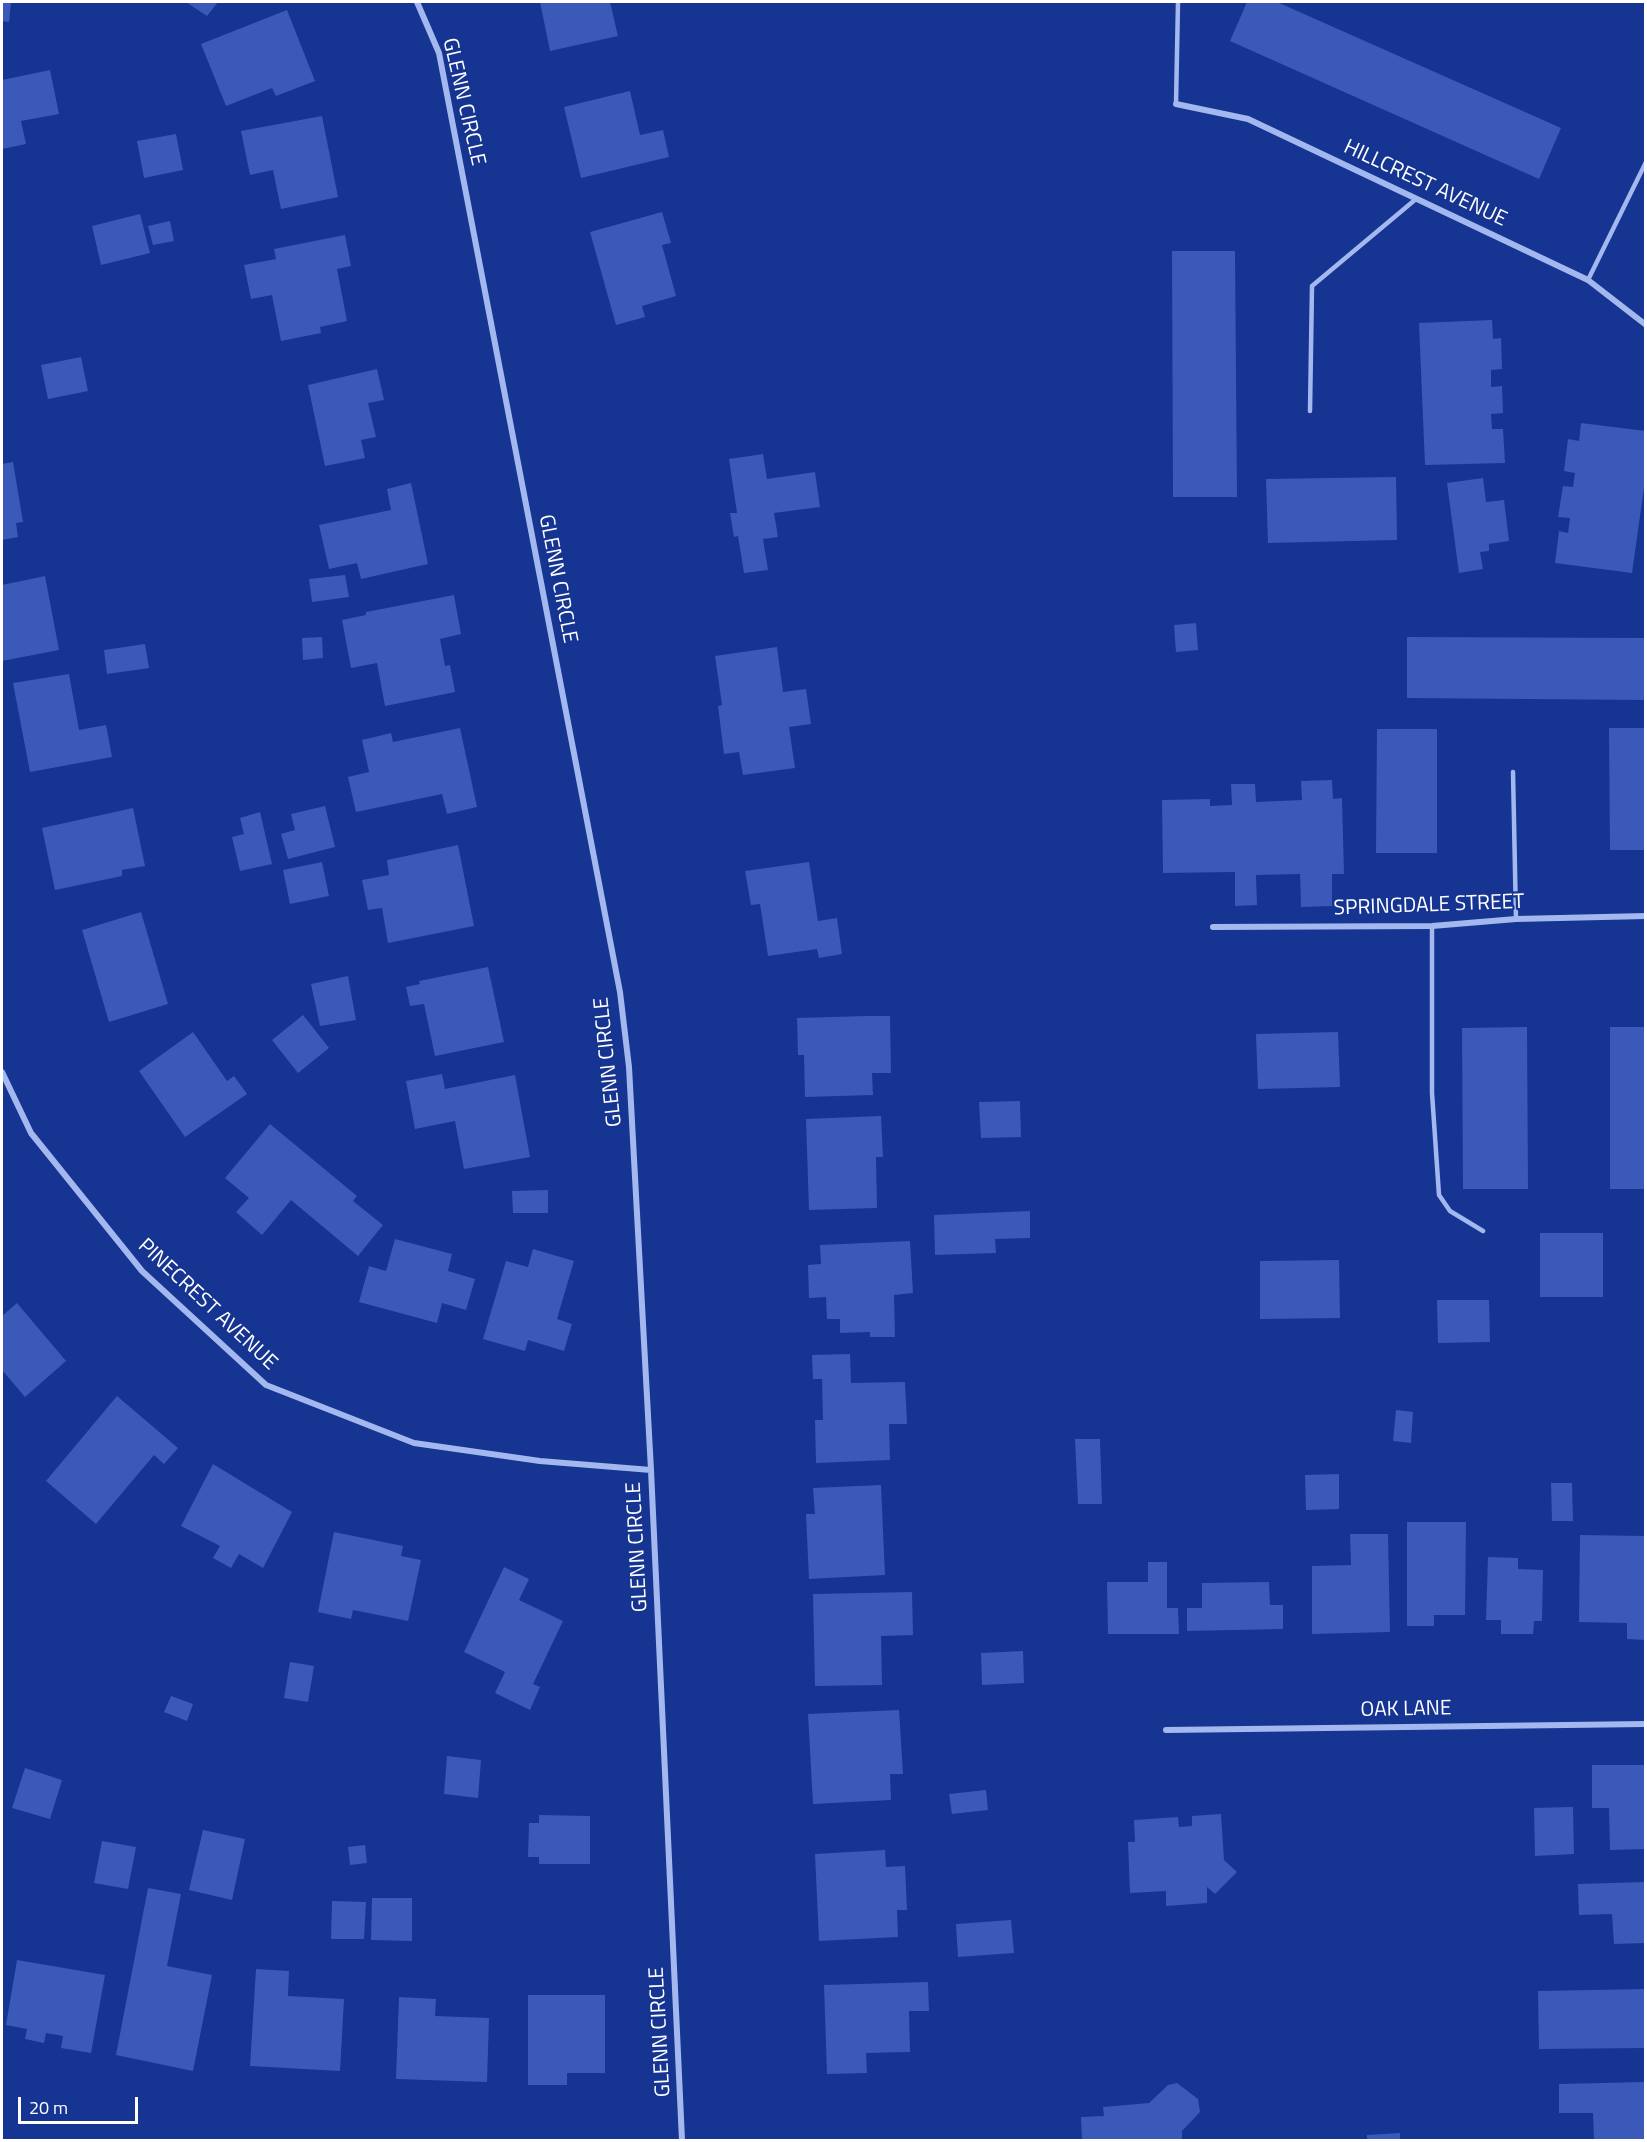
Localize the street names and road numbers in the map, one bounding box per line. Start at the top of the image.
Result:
street label: GLENN CIRCLE [436,36,490,168]
street label: HILLCREST AVENUE [1339,135,1511,233]
street label: GLENN CIRCLE [532,513,582,645]
street label: SPRINGDALE STREET [1333,890,1525,922]
street label: GLENN CIRCLE [590,996,628,1128]
street label: PINECREST AVENUE [132,1234,282,1376]
street label: GLENN CIRCLE [622,1481,654,1613]
street label: OAK LANE [1360,1697,1452,1723]
street label: GLENN CIRCLE [645,1966,677,2098]

